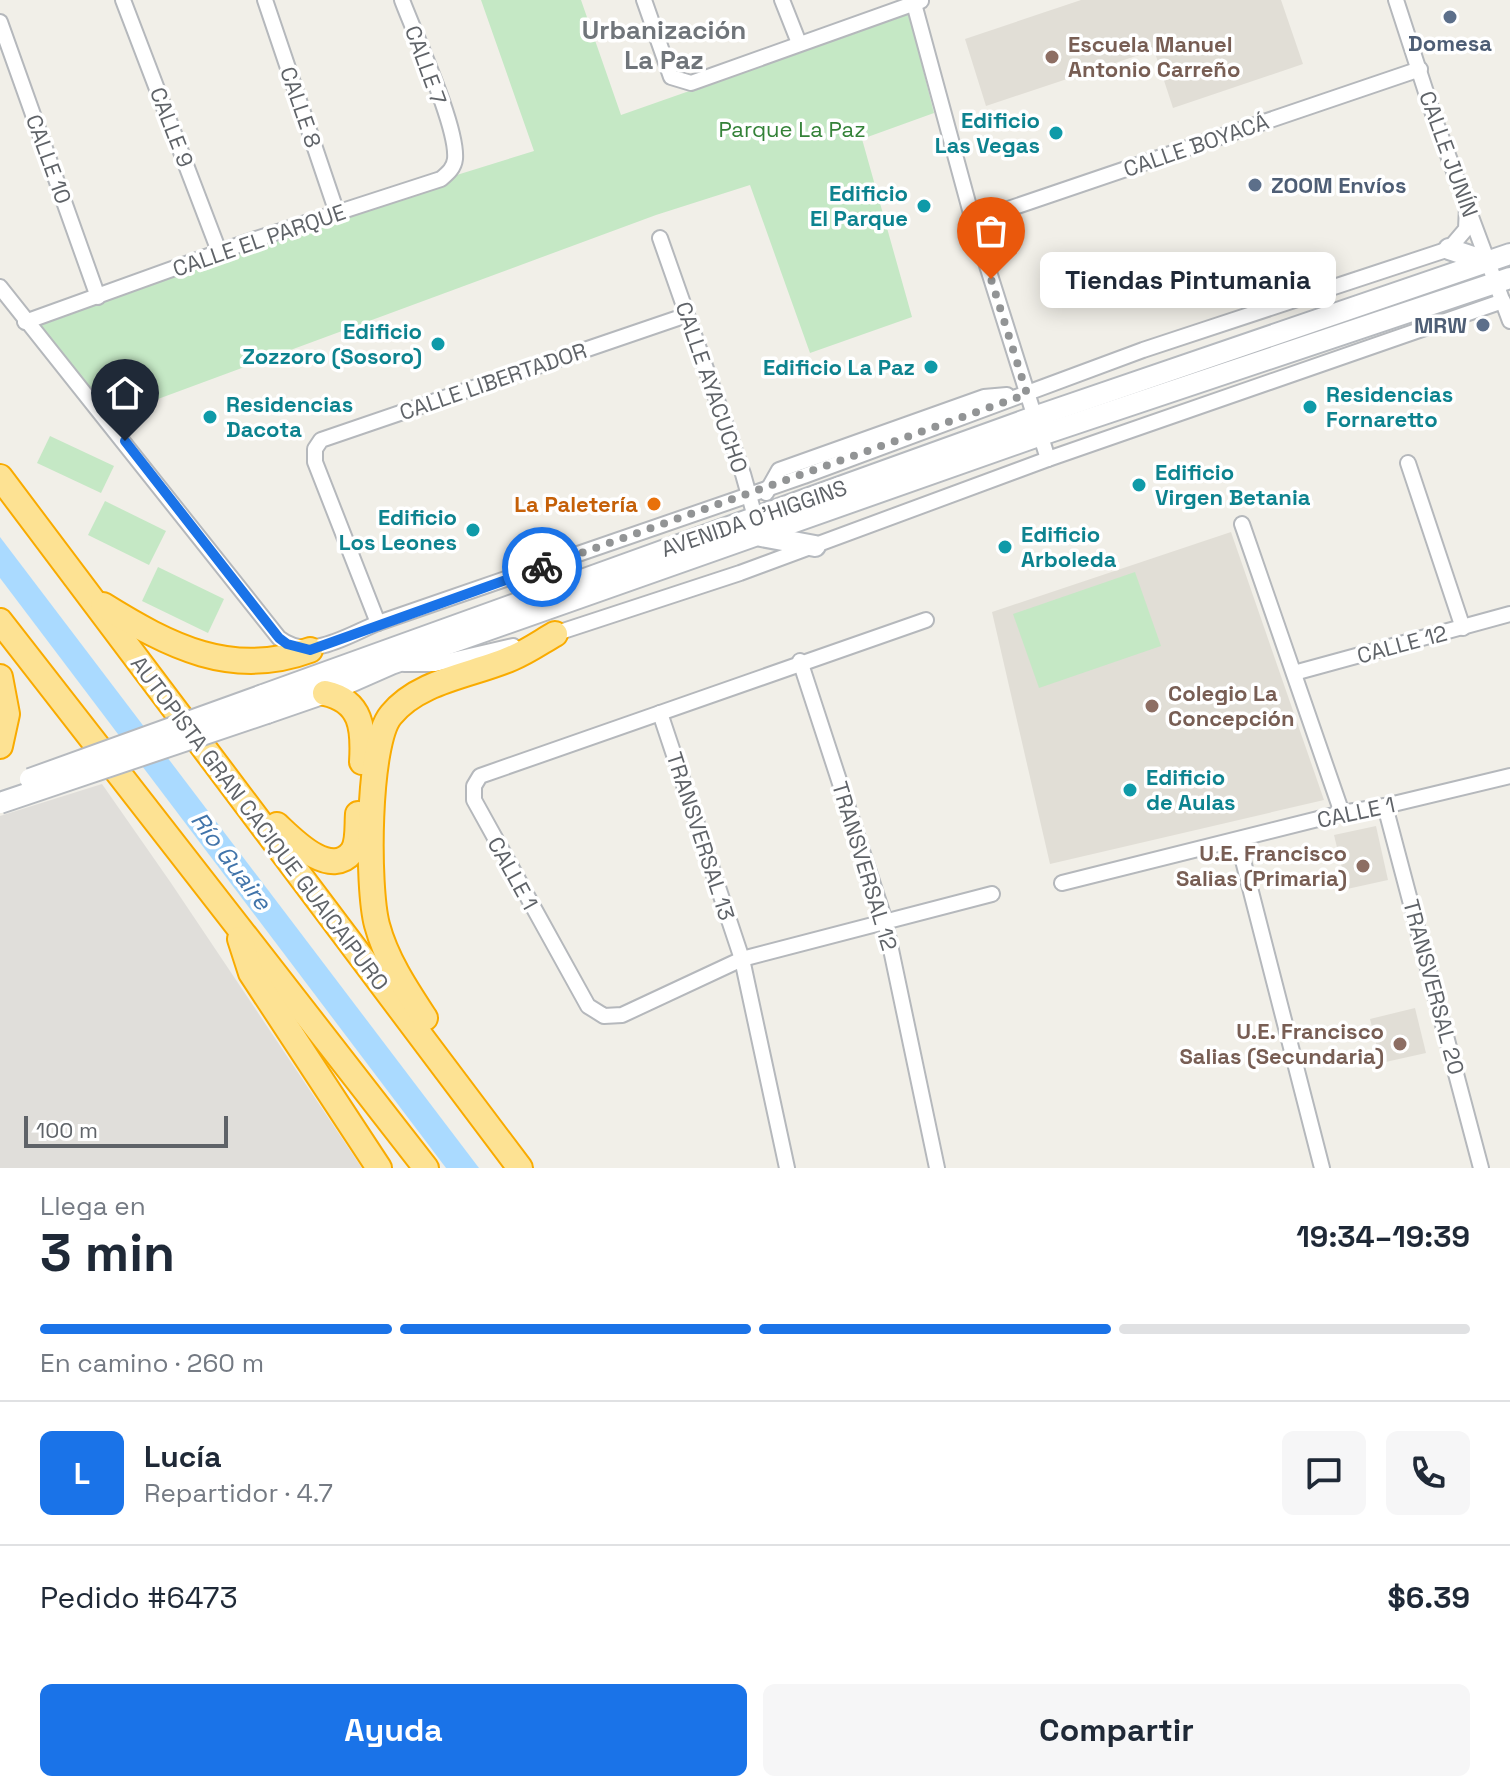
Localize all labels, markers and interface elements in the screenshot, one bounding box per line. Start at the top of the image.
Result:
marker: Domesa [1441,8,1459,26]
district label: Urbanización La Paz [582,13,746,77]
street label: CALLE 7 [399,22,453,108]
place label: Domesa [1408,29,1492,57]
place label: Escuela Manuel Antonio Carreño [1068,30,1240,83]
marker: Escuela Manuel Antonio Carreño [1043,48,1061,66]
street label: CALLE 8 [274,63,328,151]
street label: CALLE 9 [144,83,200,171]
street label: CALLE JUNÍN [1413,87,1485,221]
place label: Edificio Las Vegas [935,106,1040,159]
street label: CALLE BOYACÁ [1120,107,1272,183]
street label: CALLE 10 [20,110,78,208]
park label: Parque La Paz [718,115,866,143]
marker: Edificio Las Vegas [1047,124,1065,142]
place label: ZOOM Envíos [1271,171,1406,199]
marker: ZOOM Envíos [1246,176,1264,194]
place label: Edificio El Parque [810,179,908,232]
street label: CALLE EL PARQUE [169,197,349,283]
marker: Edificio El Parque [915,197,933,215]
pin [957,197,1025,279]
icon: bag [969,209,1013,253]
callout: Tiendas Pintumania [1039,251,1335,307]
text: Tiendas Pintumania [1065,263,1311,297]
street label: CALLE AYACUCHO [670,298,754,476]
place label: MRW [1414,311,1467,339]
marker: MRW [1474,316,1492,334]
place label: Edificio Zozzoro (Sosoro) [242,317,422,370]
marker: Edificio Zozzoro (Sosoro) [429,335,447,353]
street label: CALLE LIBERTADOR [396,336,590,426]
place label: Edificio La Paz [763,353,915,381]
marker: Edificio La Paz [922,358,940,376]
pin [91,359,159,441]
icon: home [103,371,147,415]
place label: Residencias Fornaretto [1326,380,1453,433]
place label: Residencias Dacota [226,390,353,443]
marker: Residencias Fornaretto [1301,398,1319,416]
marker: Residencias Dacota [201,408,219,426]
place label: Edificio Virgen Betania [1155,458,1311,511]
street label: AVENIDA O'HIGGINS [657,473,851,563]
marker: Edificio Virgen Betania [1130,476,1148,494]
place label: La Paletería [514,490,638,518]
marker: La Paletería [645,495,663,513]
place label: Edificio Los Leones [339,503,457,556]
place label: Edificio Arboleda [1021,520,1117,573]
marker: Edificio Los Leones [464,521,482,539]
courier [502,527,582,607]
marker: Edificio Arboleda [996,538,1014,556]
icon: bike [520,545,564,589]
street label: CALLE 12 [1354,619,1450,669]
street label: AUTOPISTA GRAN CACIQUE GUAICAIPURO [125,650,395,996]
place label: Colegio La Concepción [1168,679,1295,732]
marker: Colegio La Concepción [1143,697,1161,715]
street label: TRANSVERSAL 13 [661,748,741,924]
place label: Edificio de Aulas [1146,763,1236,816]
street label: TRANSVERSAL 12 [826,778,904,954]
marker: Edificio de Aulas [1121,781,1139,799]
street label: CALLE 1 [1314,790,1398,834]
water label: Río Guaire [184,805,279,917]
street label: CALLE 1 [482,832,544,914]
place label: U.E. Francisco Salias (Primaria) [1176,839,1347,892]
marker: U.E. Francisco Salias (Primaria) [1354,857,1372,875]
street label: TRANSVERSAL 20 [1397,896,1471,1078]
place label: U.E. Francisco Salias (Secundaria) [1180,1017,1384,1070]
marker: U.E. Francisco Salias (Secundaria) [1391,1035,1409,1053]
scale bar [24,1112,228,1148]
text: 100 m [36,1116,98,1144]
text: Llega en [40,1189,146,1223]
text: 19:34–19:39 [1296,1217,1470,1256]
text: 3 min [40,1220,175,1286]
text: En camino · 260 m [40,1346,264,1380]
button: chat [1282,1431,1366,1515]
button: phone [1386,1431,1470,1515]
text: Lucía [144,1437,222,1476]
text: L [74,1454,90,1493]
text: Repartidor · 4.7 [144,1476,333,1510]
text: Pedido #6473 [40,1578,238,1617]
text: $6.39 [1388,1578,1470,1617]
button: Ayuda [40,1684,747,1776]
button: Compartir [763,1684,1470,1776]

